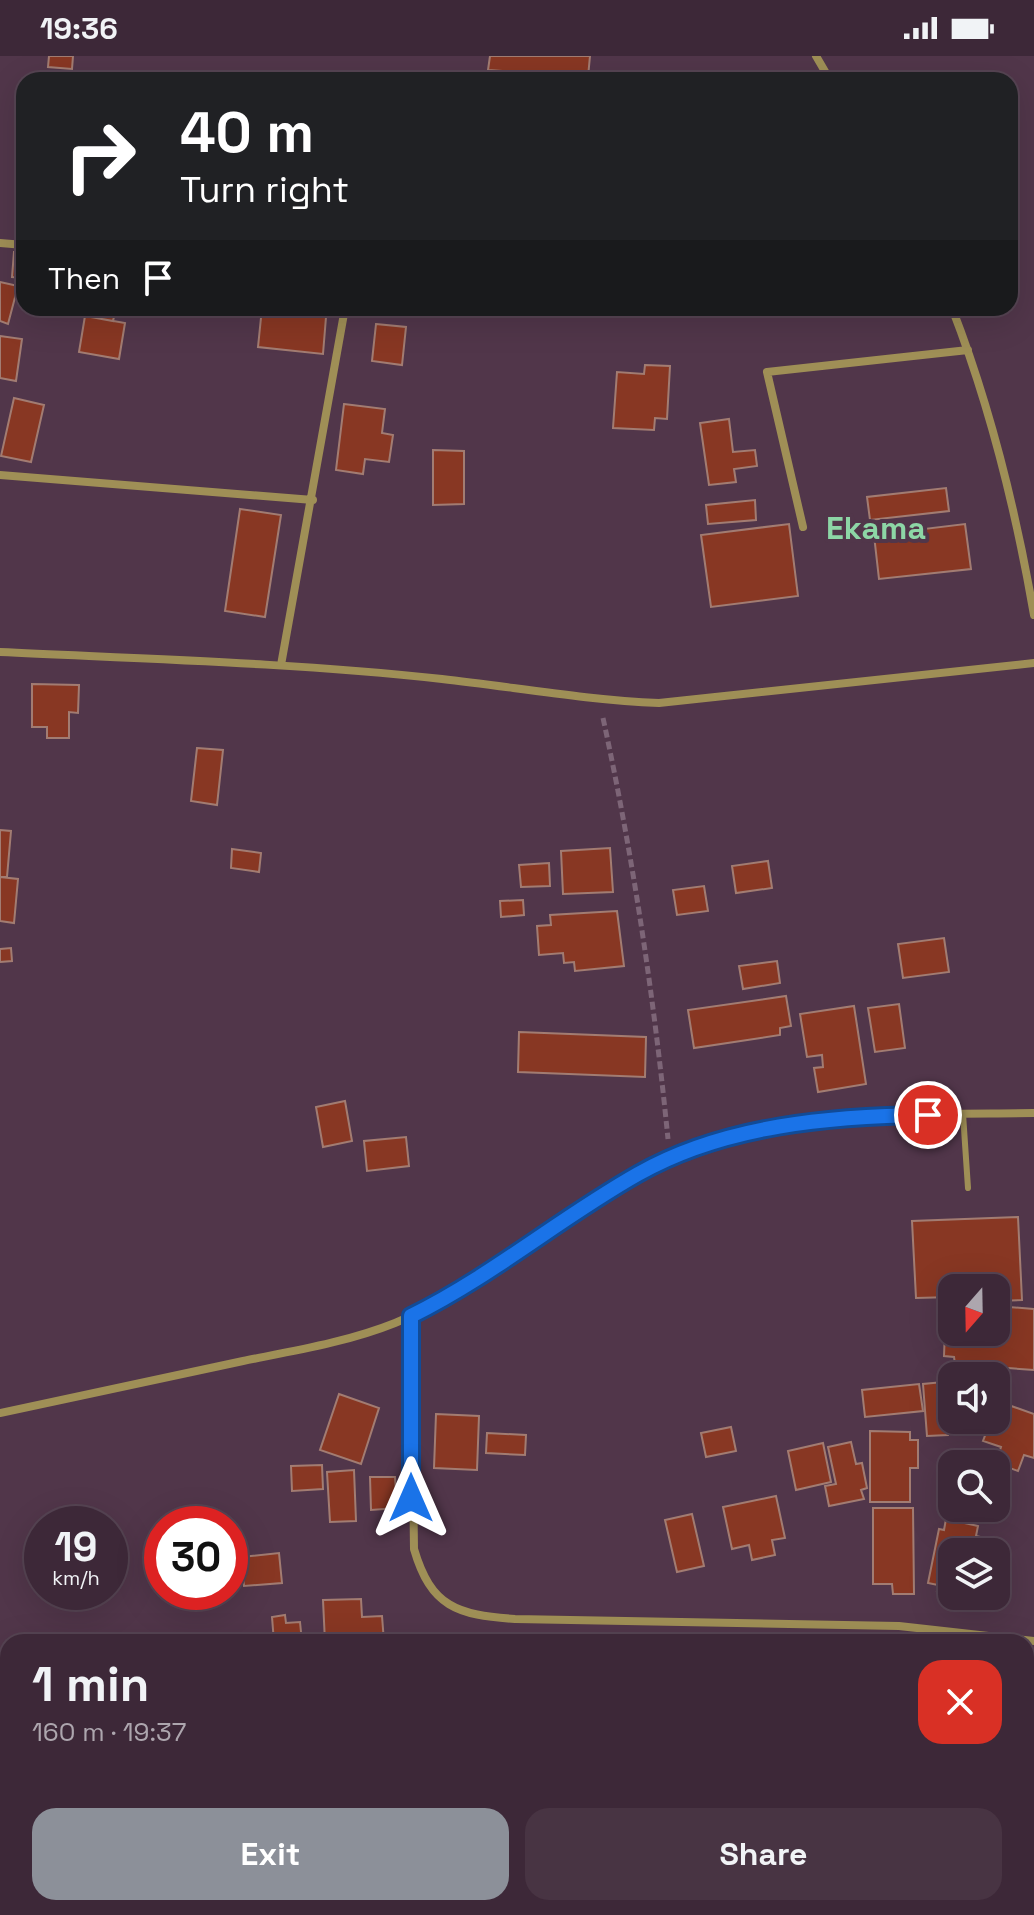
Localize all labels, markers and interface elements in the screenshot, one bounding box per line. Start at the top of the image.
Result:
text: 19:36 [40,9,118,48]
text: 40 m [180,97,314,168]
icon: right [48,104,152,208]
text: Turn right [180,167,349,213]
icon: arrive [136,256,180,300]
text: Then [48,259,120,298]
district label: Ekama [826,508,926,548]
pin [894,1081,962,1149]
icon: arrive [906,1093,950,1137]
north arrow [938,1274,1010,1346]
map controls [938,1274,1010,1610]
button: sound [938,1362,1010,1434]
button: search [938,1450,1010,1522]
position arrow [369,1456,453,1540]
speed limit sign: 30 [144,1506,248,1610]
text: 19 [55,1522,97,1573]
button: layers [938,1538,1010,1610]
text: km/h [52,1565,100,1591]
text: 1 min [32,1654,149,1715]
button: close [918,1660,1002,1744]
text: 160 m · 19:37 [32,1715,186,1749]
button: Exit [32,1808,509,1900]
button: Share [525,1808,1002,1900]

